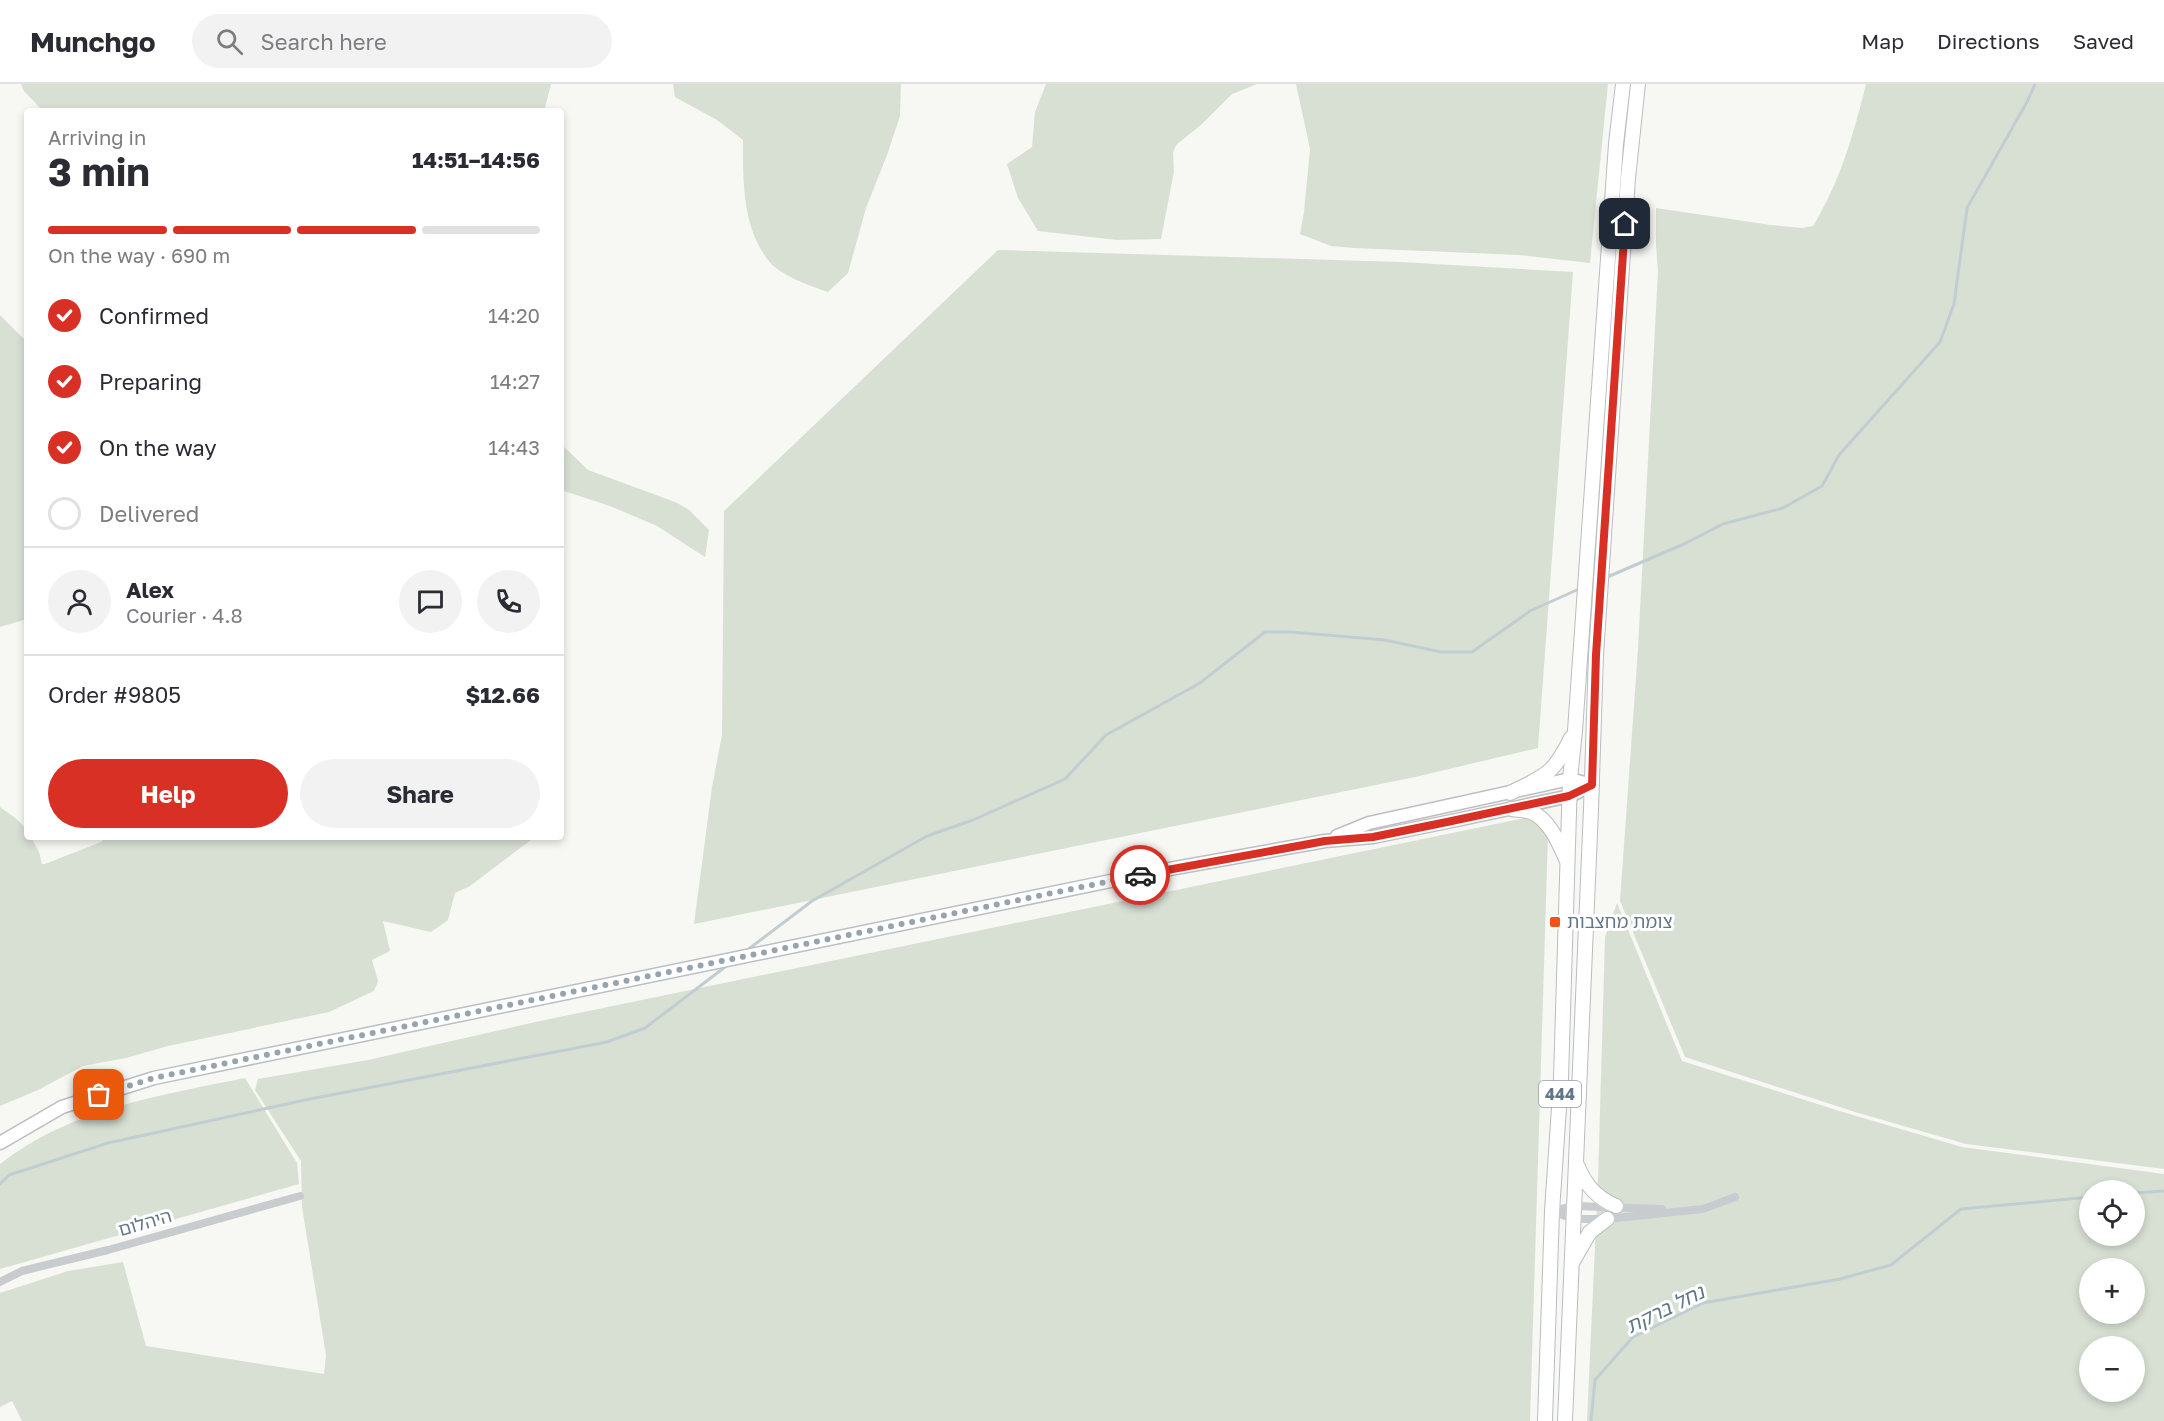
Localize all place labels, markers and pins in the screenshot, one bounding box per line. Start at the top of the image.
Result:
pin [1599,198,1650,249]
place label: צומת מחצבות [1567,910,1673,932]
marker: צומת מחצבות [1548,915,1562,929]
pin [73,1069,124,1120]

